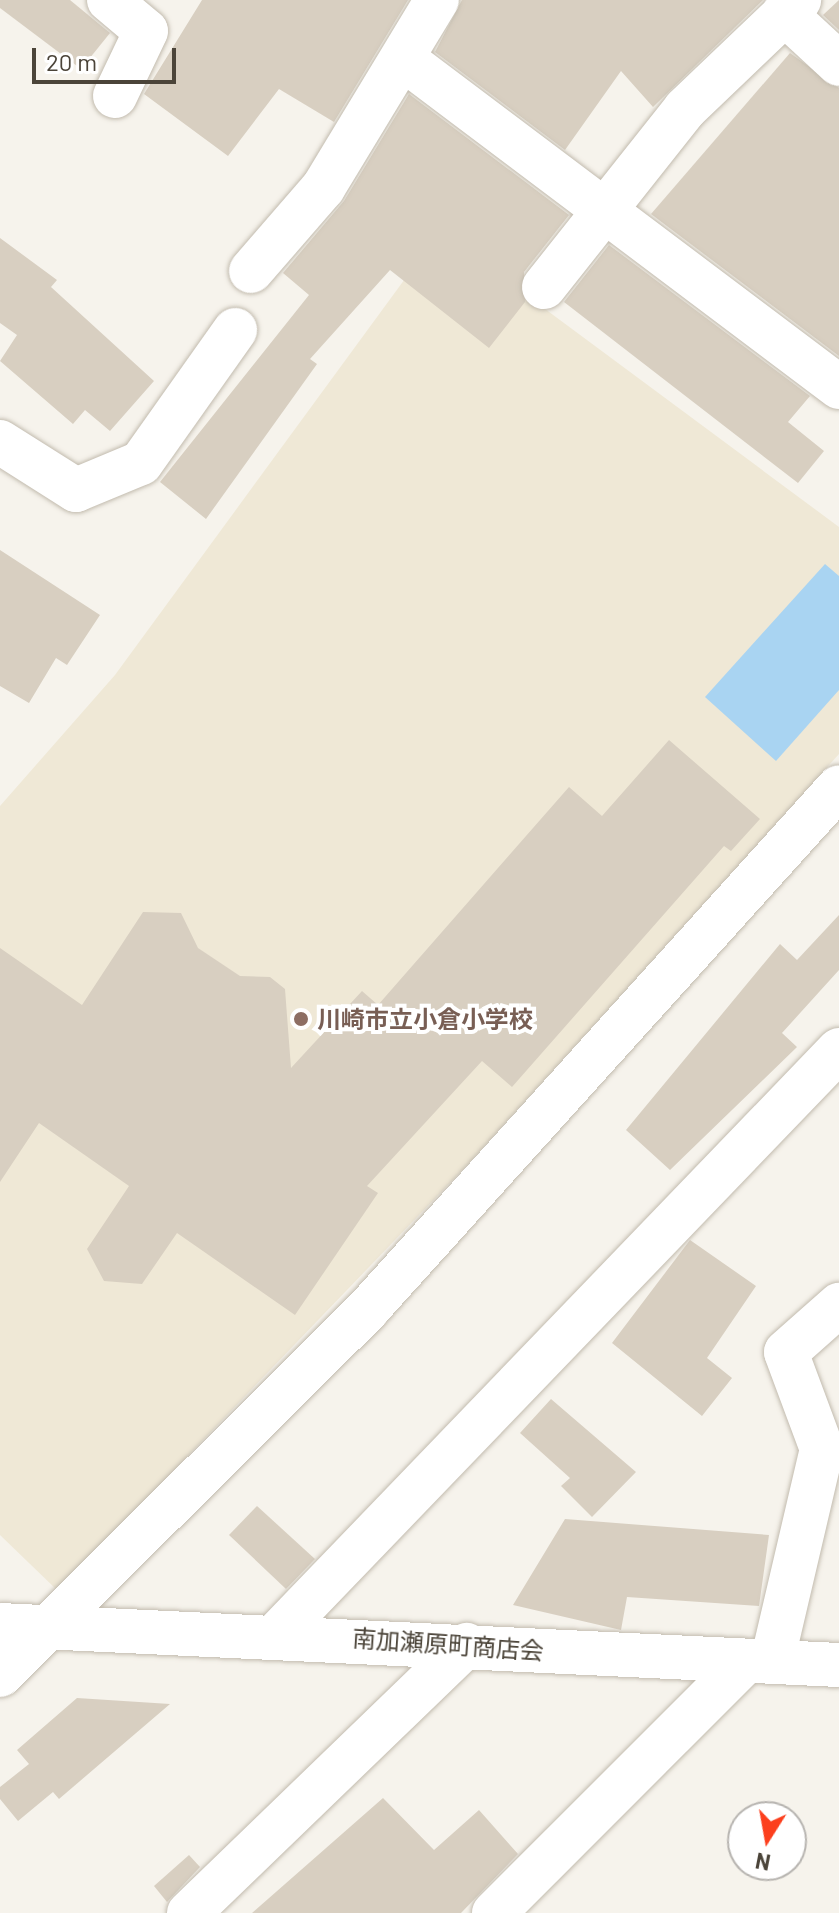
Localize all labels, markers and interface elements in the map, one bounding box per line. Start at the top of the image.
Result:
scale bar [36,32,180,82]
text: 20 m [46,47,97,76]
place label: 川崎市立小倉小学校 [317,1005,533,1033]
marker: 川崎市立小倉小学校 [292,1010,310,1028]
street label: 南加瀬原町商店会 [351,1623,545,1665]
north arrow [727,1801,807,1881]
text: N [753,1848,772,1877]

